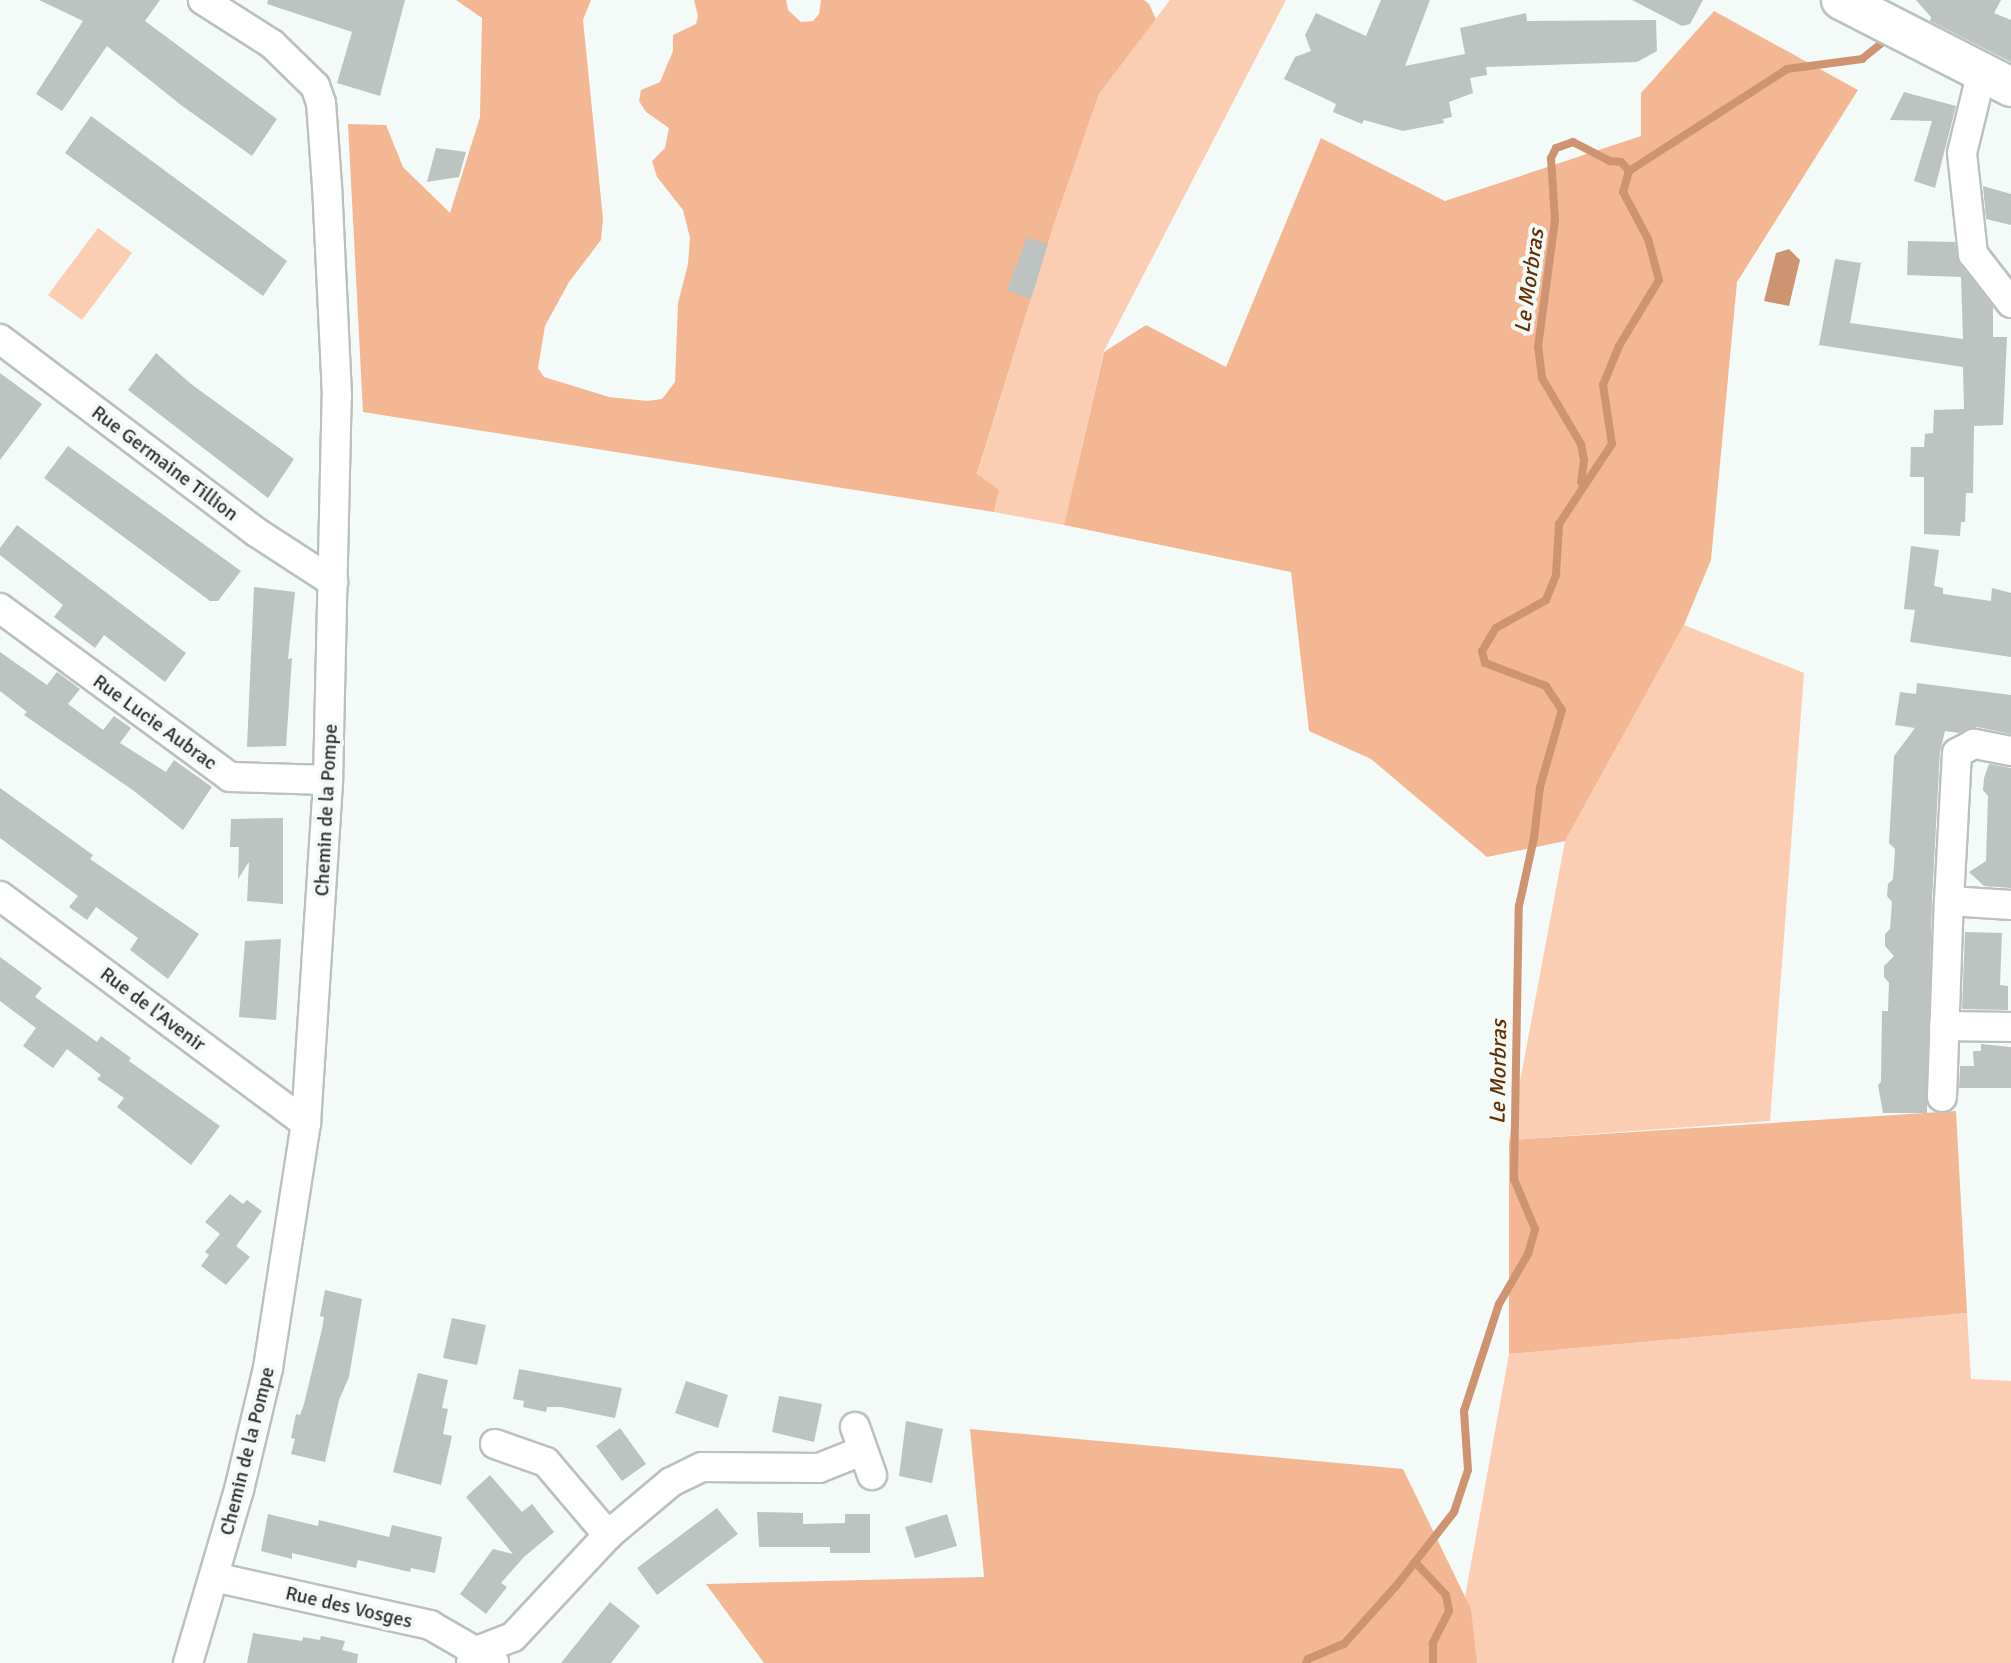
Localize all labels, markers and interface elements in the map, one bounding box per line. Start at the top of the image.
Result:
water label: Le Morbras [1509,227,1549,335]
street label: Rue Germaine Tillion [87,400,243,526]
street label: Rue Lucie Aubrac [88,669,222,775]
street label: Chemin de la Pompe [309,723,343,897]
street label: Rue de l'Avenir [96,962,210,1056]
water label: Le Morbras [1484,1020,1512,1124]
street label: Chemin de la Pompe [214,1364,280,1538]
street label: Rue des Vosges [283,1581,415,1633]

